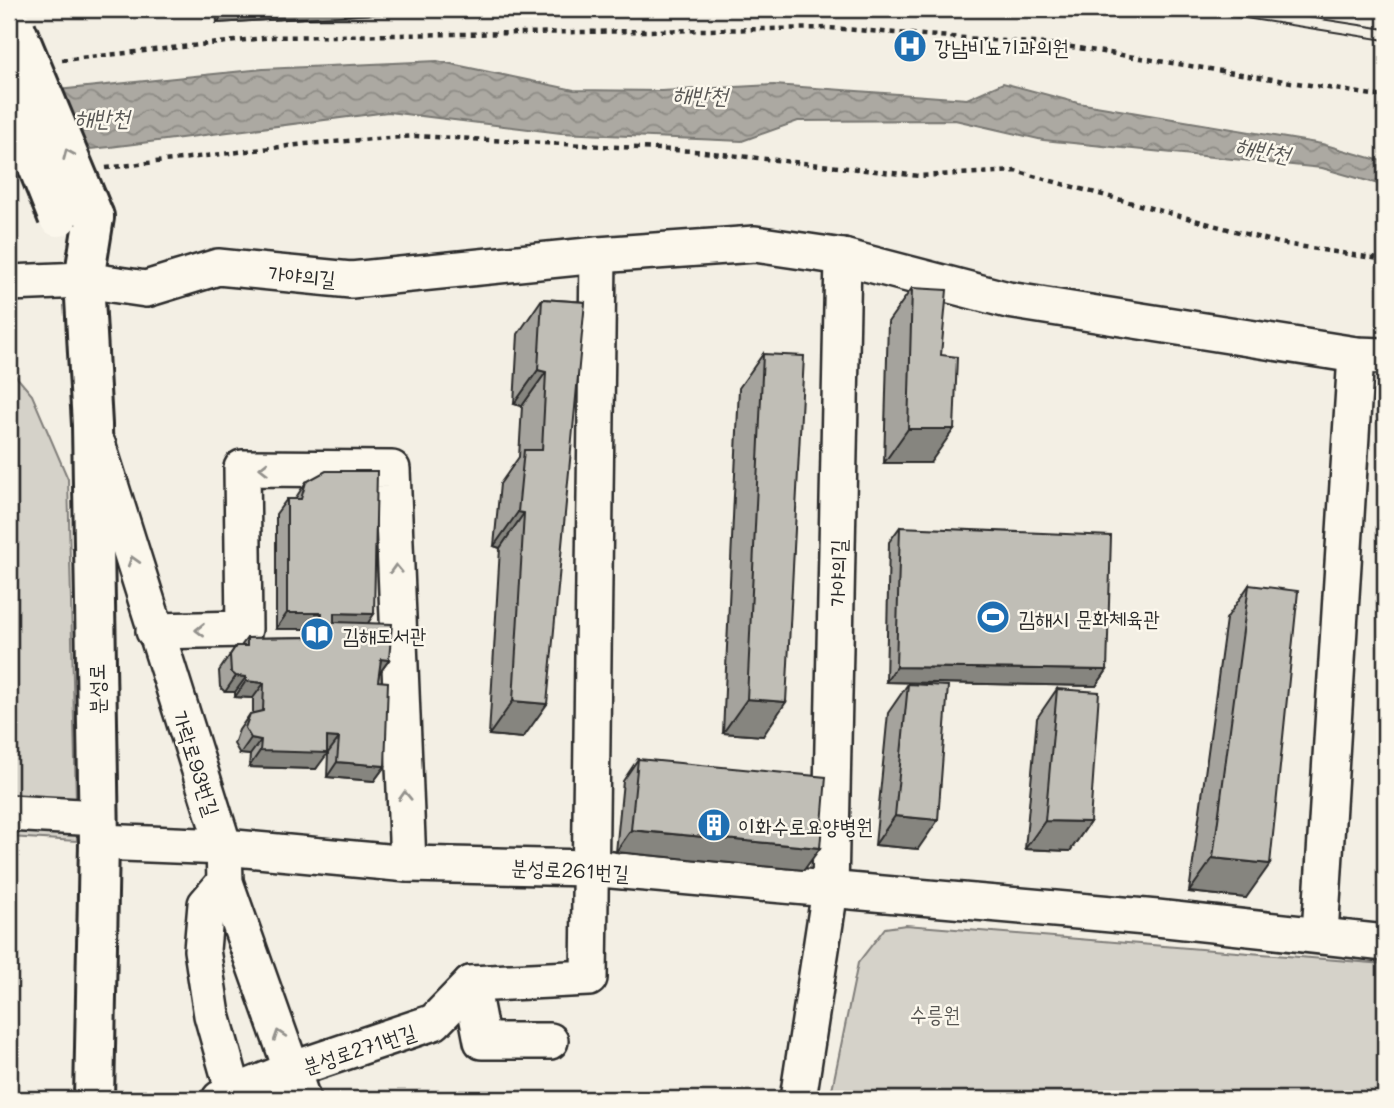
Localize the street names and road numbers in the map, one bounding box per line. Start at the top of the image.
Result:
street label: 가야의길 [267,259,337,291]
street label: 가야의길 [823,539,851,607]
street label: 분성로 [82,663,110,715]
street label: 가락로93번길 [167,707,227,819]
street label: 분성로261번길 [510,852,630,886]
street label: 분성로271번길 [299,1017,419,1079]

